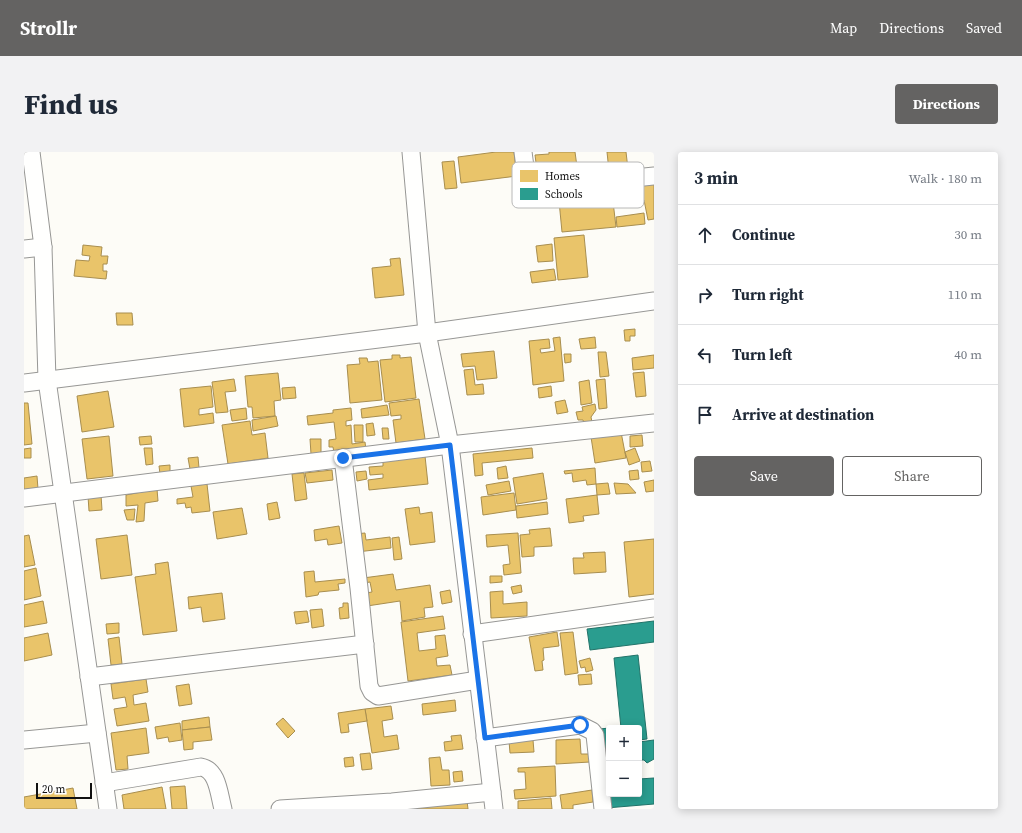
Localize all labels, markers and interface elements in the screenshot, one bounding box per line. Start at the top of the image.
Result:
text: Strollr [20,15,77,41]
text: Map [830,18,857,38]
text: Directions [879,18,944,38]
text: Saved [966,18,1002,38]
button: Directions [895,84,998,124]
text: Find us [24,85,118,123]
legend [512,162,644,208]
text: 3 min [694,166,738,190]
text: Homes [545,169,580,184]
text: Walk · 180 m [909,170,982,187]
text: Schools [545,187,583,202]
icon: ahead [694,224,716,246]
text: Continue [732,224,795,245]
text: 30 m [954,226,982,243]
icon: right [694,284,716,306]
text: Turn right [732,284,804,305]
text: 110 m [948,286,982,303]
icon: left [694,344,716,366]
text: Turn left [732,344,792,365]
text: 40 m [954,346,982,363]
icon: arrive [694,404,716,426]
text: Arrive at destination [732,404,874,425]
route end [334,449,352,467]
button: Save [694,456,834,496]
button: Share [842,456,982,496]
route start [571,716,589,734]
map controls [606,725,642,797]
button: + [606,725,642,761]
button: − [606,761,642,797]
scale bar [36,781,92,800]
text: 20 m [42,782,65,797]

